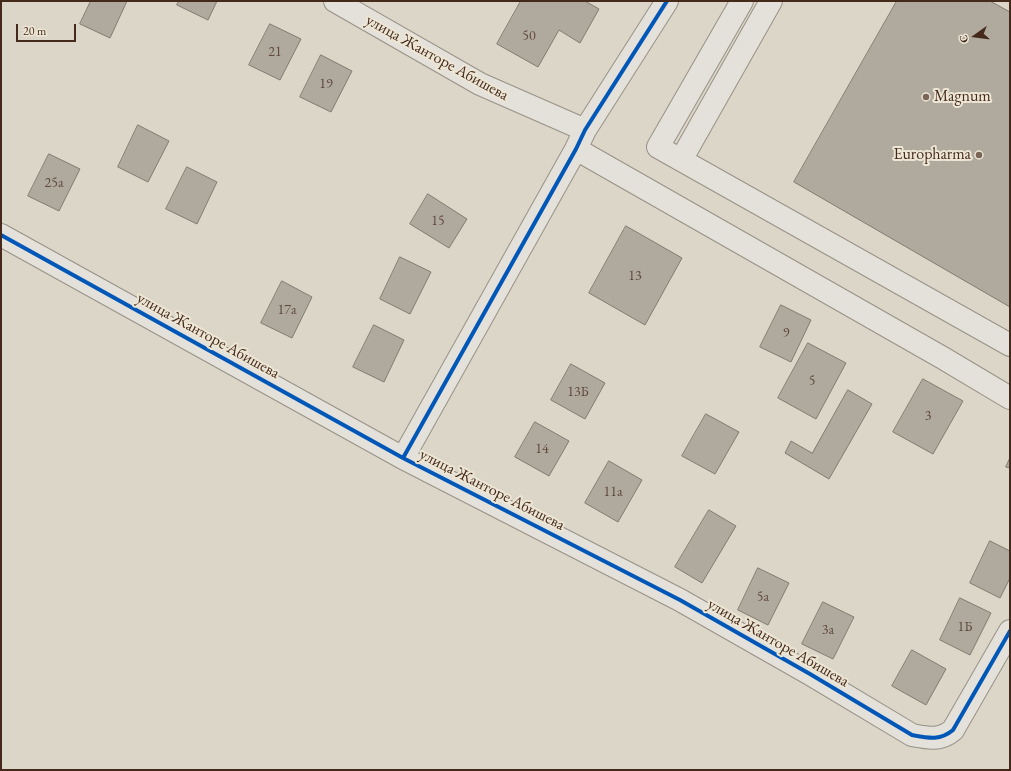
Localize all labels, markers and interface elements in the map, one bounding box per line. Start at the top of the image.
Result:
street label: улица Жанторе Абишева [362,11,512,105]
scale bar [18,16,78,42]
north arrow [955,16,995,56]
text: 20 m [23,23,46,39]
house number: 50 [522,28,536,44]
text: С [956,33,971,44]
house number: 21 [268,44,282,60]
house number: 19 [319,76,333,92]
place label: Magnum [934,87,991,107]
marker: Magnum [921,92,931,102]
place label: Europharma [893,145,971,165]
marker: Europharma [974,150,984,160]
house number: 25а [44,175,64,191]
house number: 15 [431,213,445,229]
house number: 13 [628,268,642,284]
street label: улица Жанторе Абишева [133,289,283,383]
house number: 17а [277,302,297,318]
house number: 9 [783,325,789,341]
house number: 5 [809,373,815,389]
house number: 13Б [567,384,589,400]
house number: 3 [925,408,931,424]
house number: 14 [535,441,549,457]
street label: улица Жанторе Абишева [416,445,568,535]
house number: 11а [603,484,623,500]
house number: 5а [757,589,769,605]
street label: улица Жанторе Абишева [704,595,852,691]
house number: 1Б [958,619,972,635]
house number: 3а [822,622,834,638]

